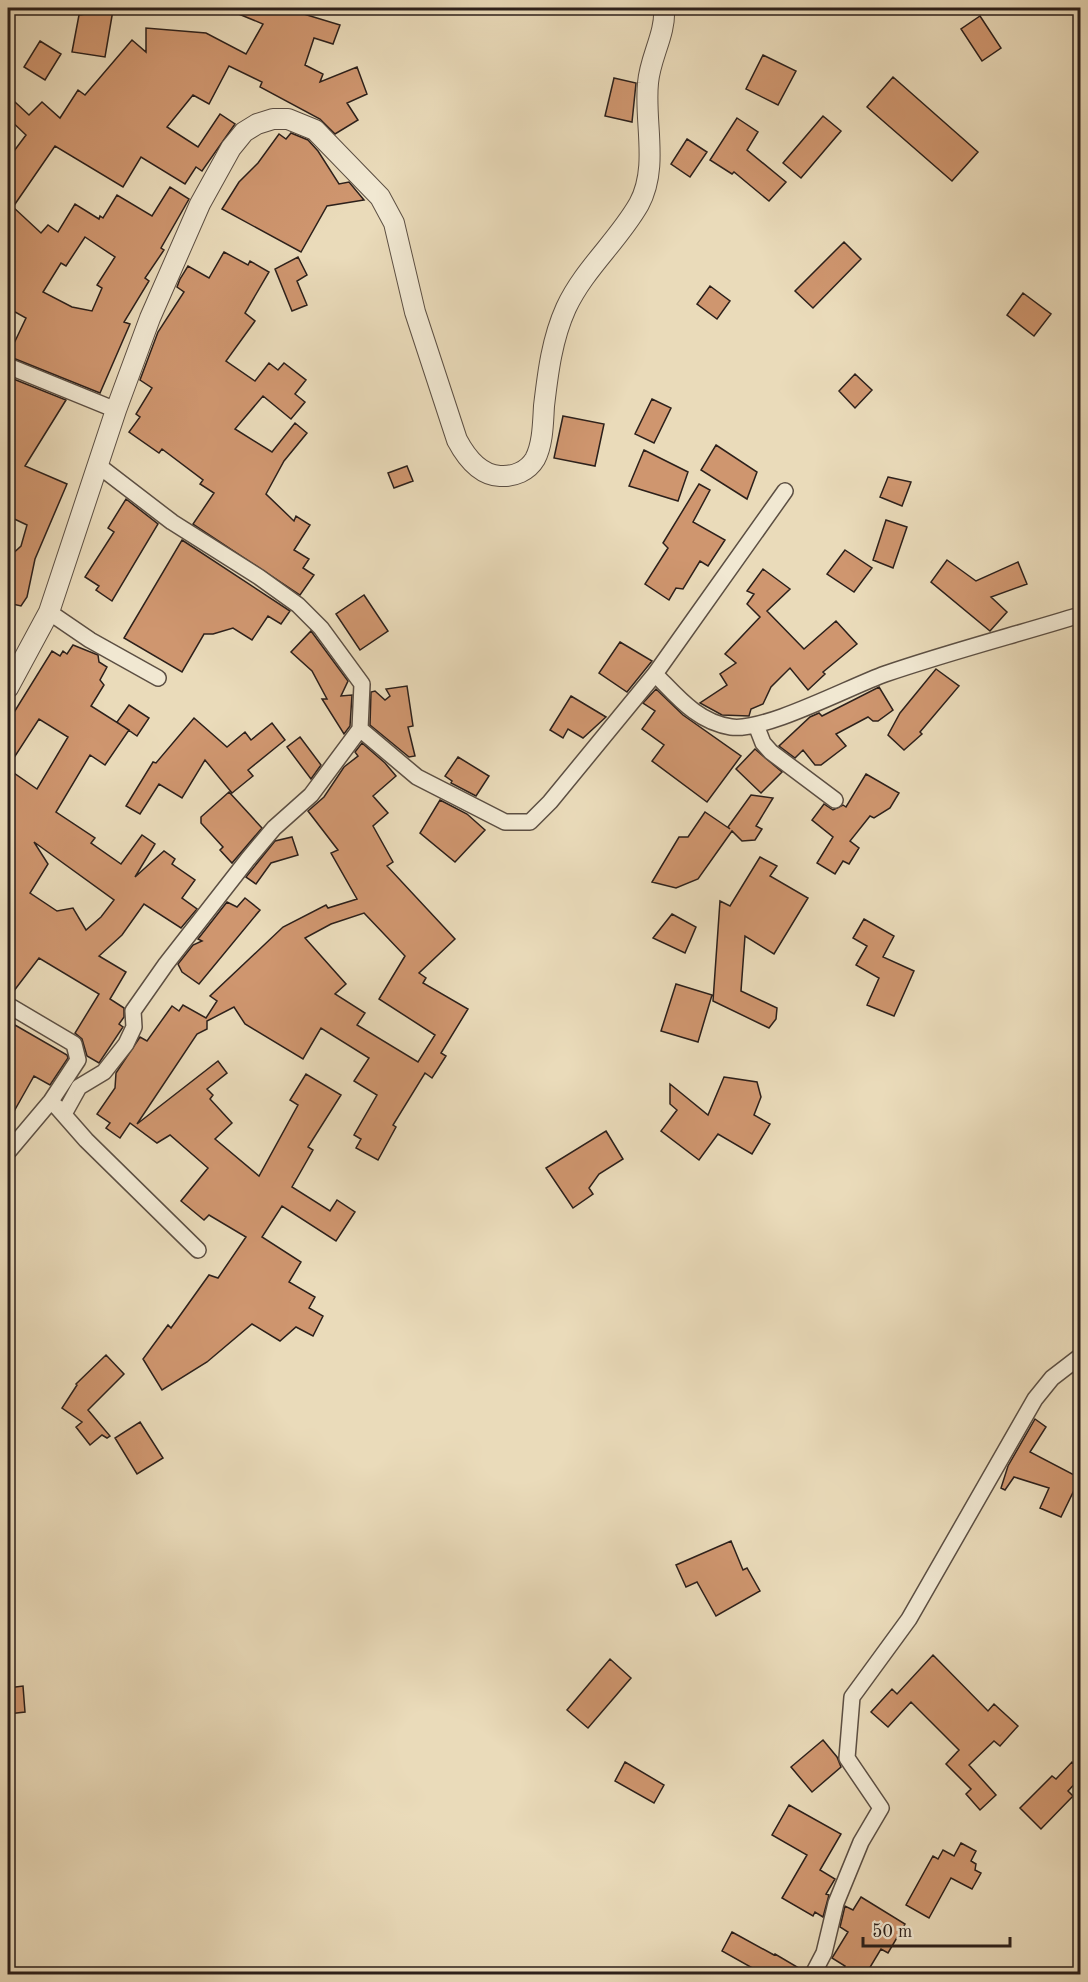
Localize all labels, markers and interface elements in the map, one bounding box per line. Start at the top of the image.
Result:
scale bar [863,1910,1010,1948]
text: 50 m [872,1923,912,1941]

